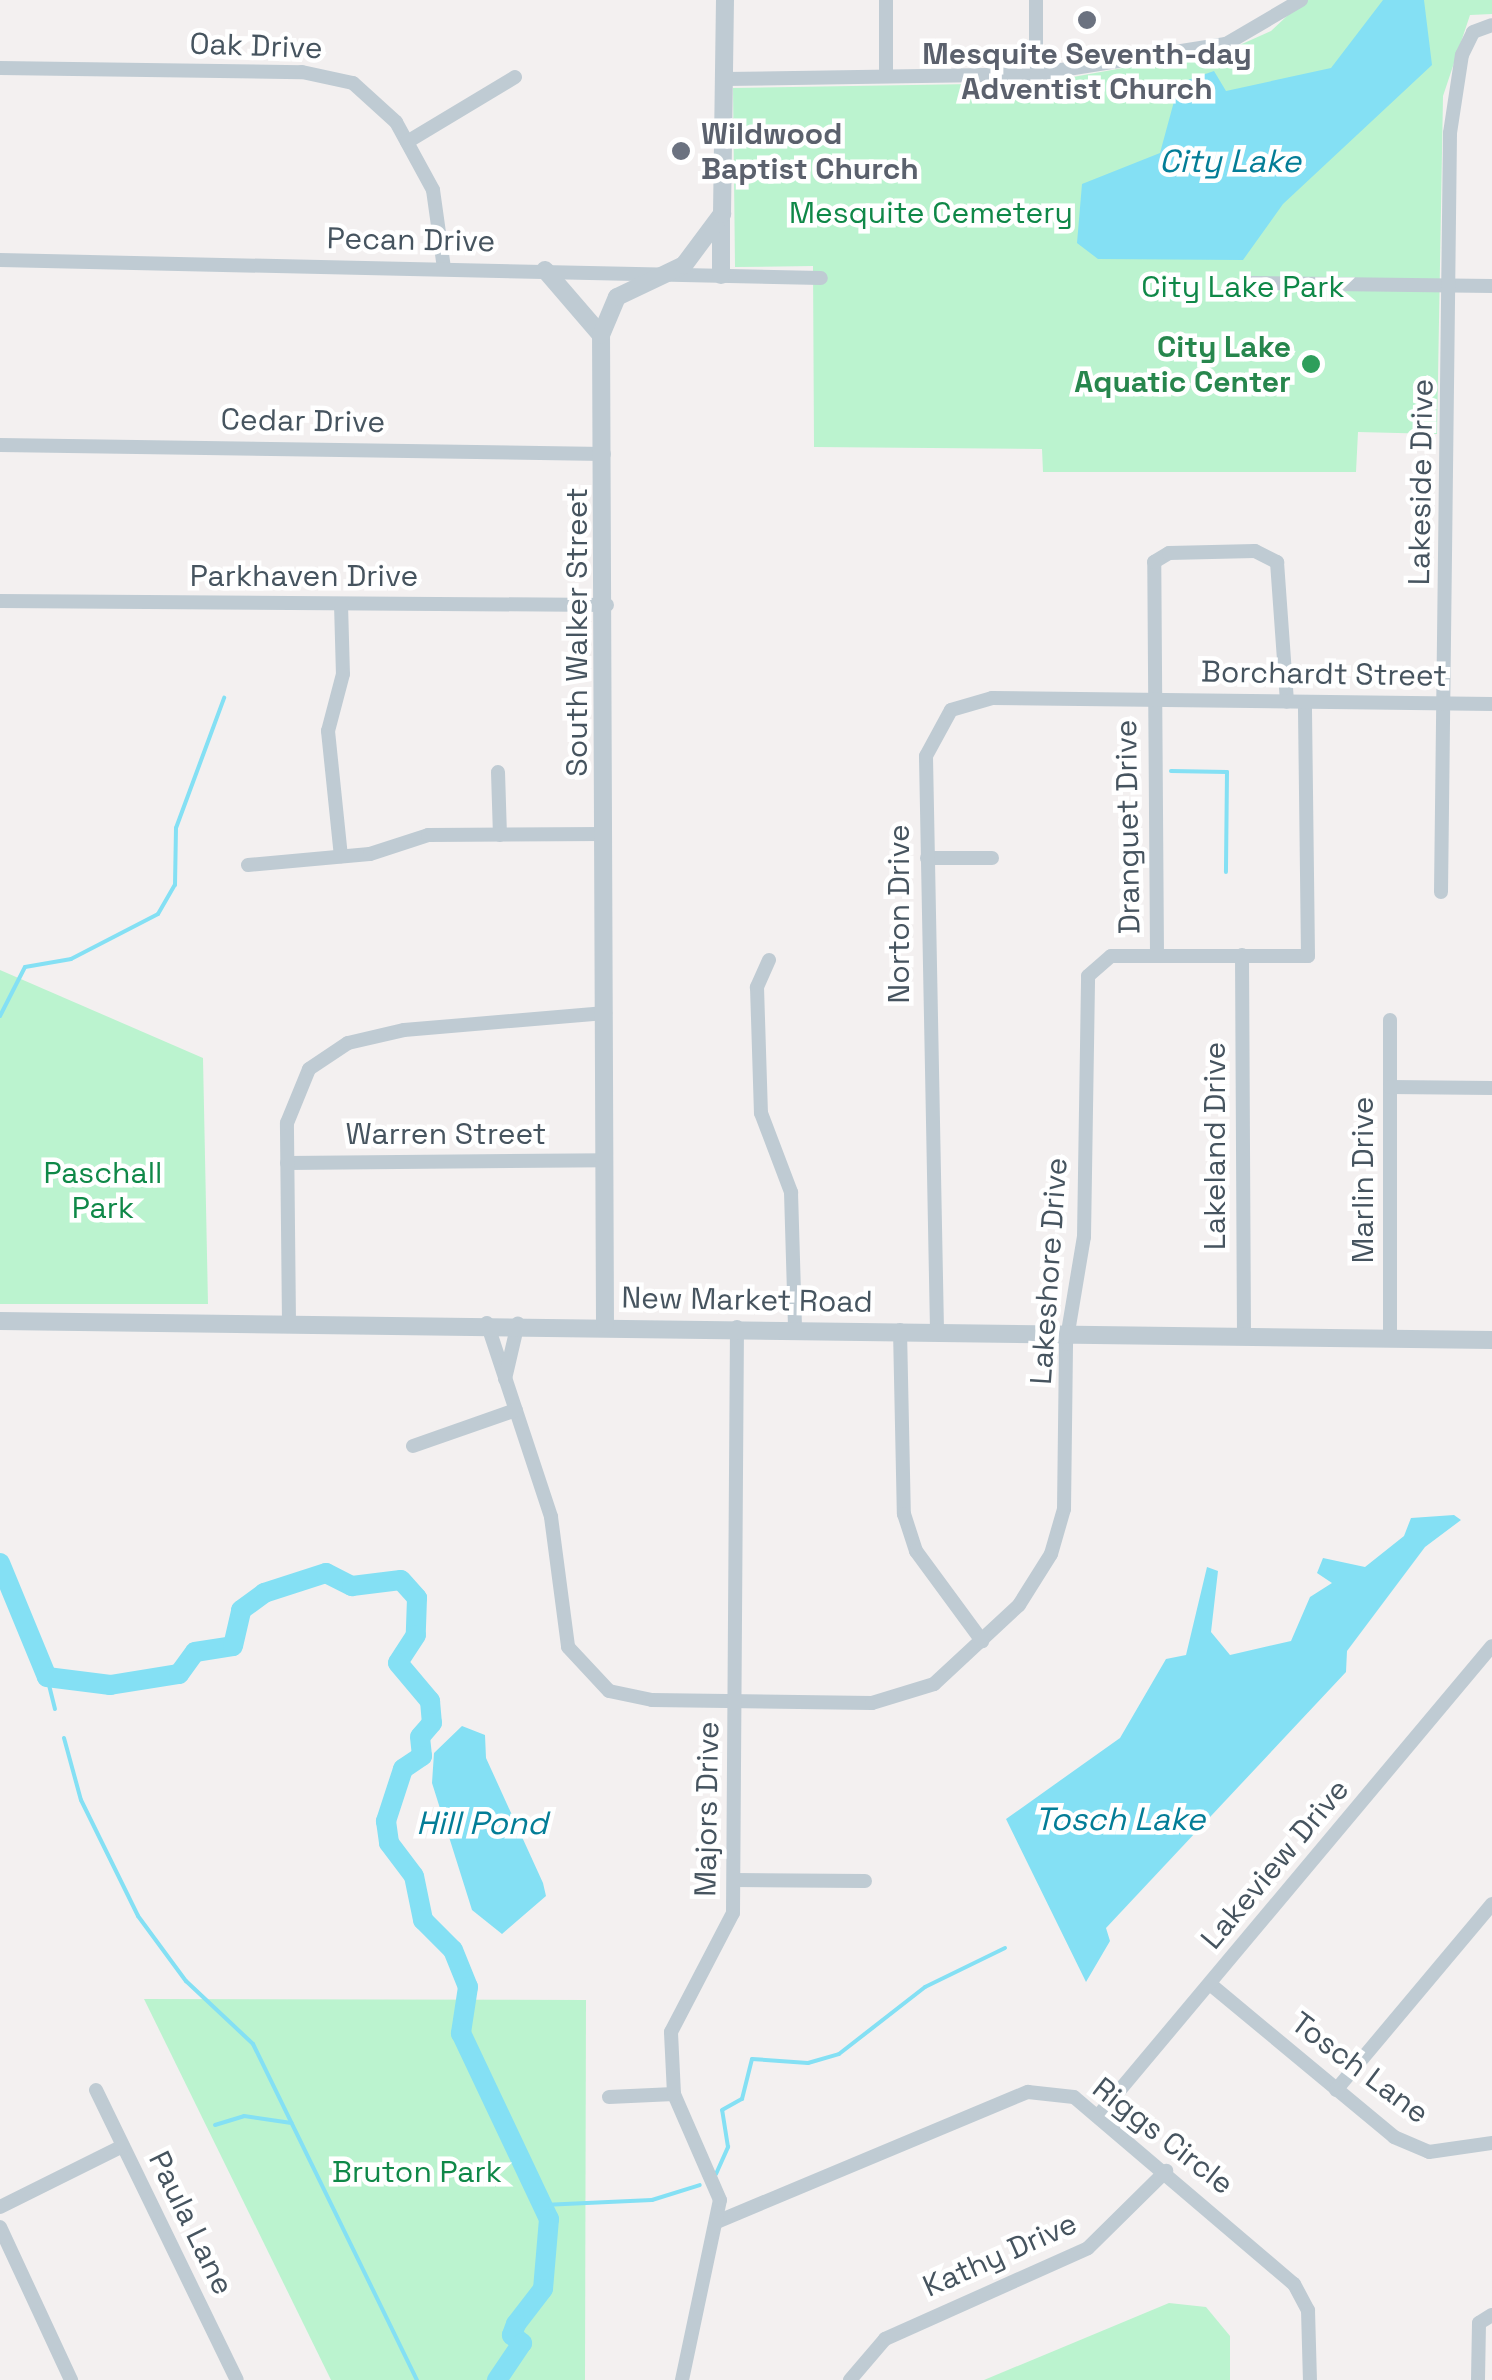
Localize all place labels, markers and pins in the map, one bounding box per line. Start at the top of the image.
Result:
marker: Mesquite Seventh-day Adventist Church [1076,9,1098,31]
place label: Mesquite Seventh-day Adventist Church [922,36,1252,106]
place label: Wildwood Baptist Church [701,116,919,186]
marker: Wildwood Baptist Church [670,140,692,162]
place label: City Lake Aquatic Center [1074,329,1291,400]
marker: City Lake Aquatic Center [1300,353,1322,375]

